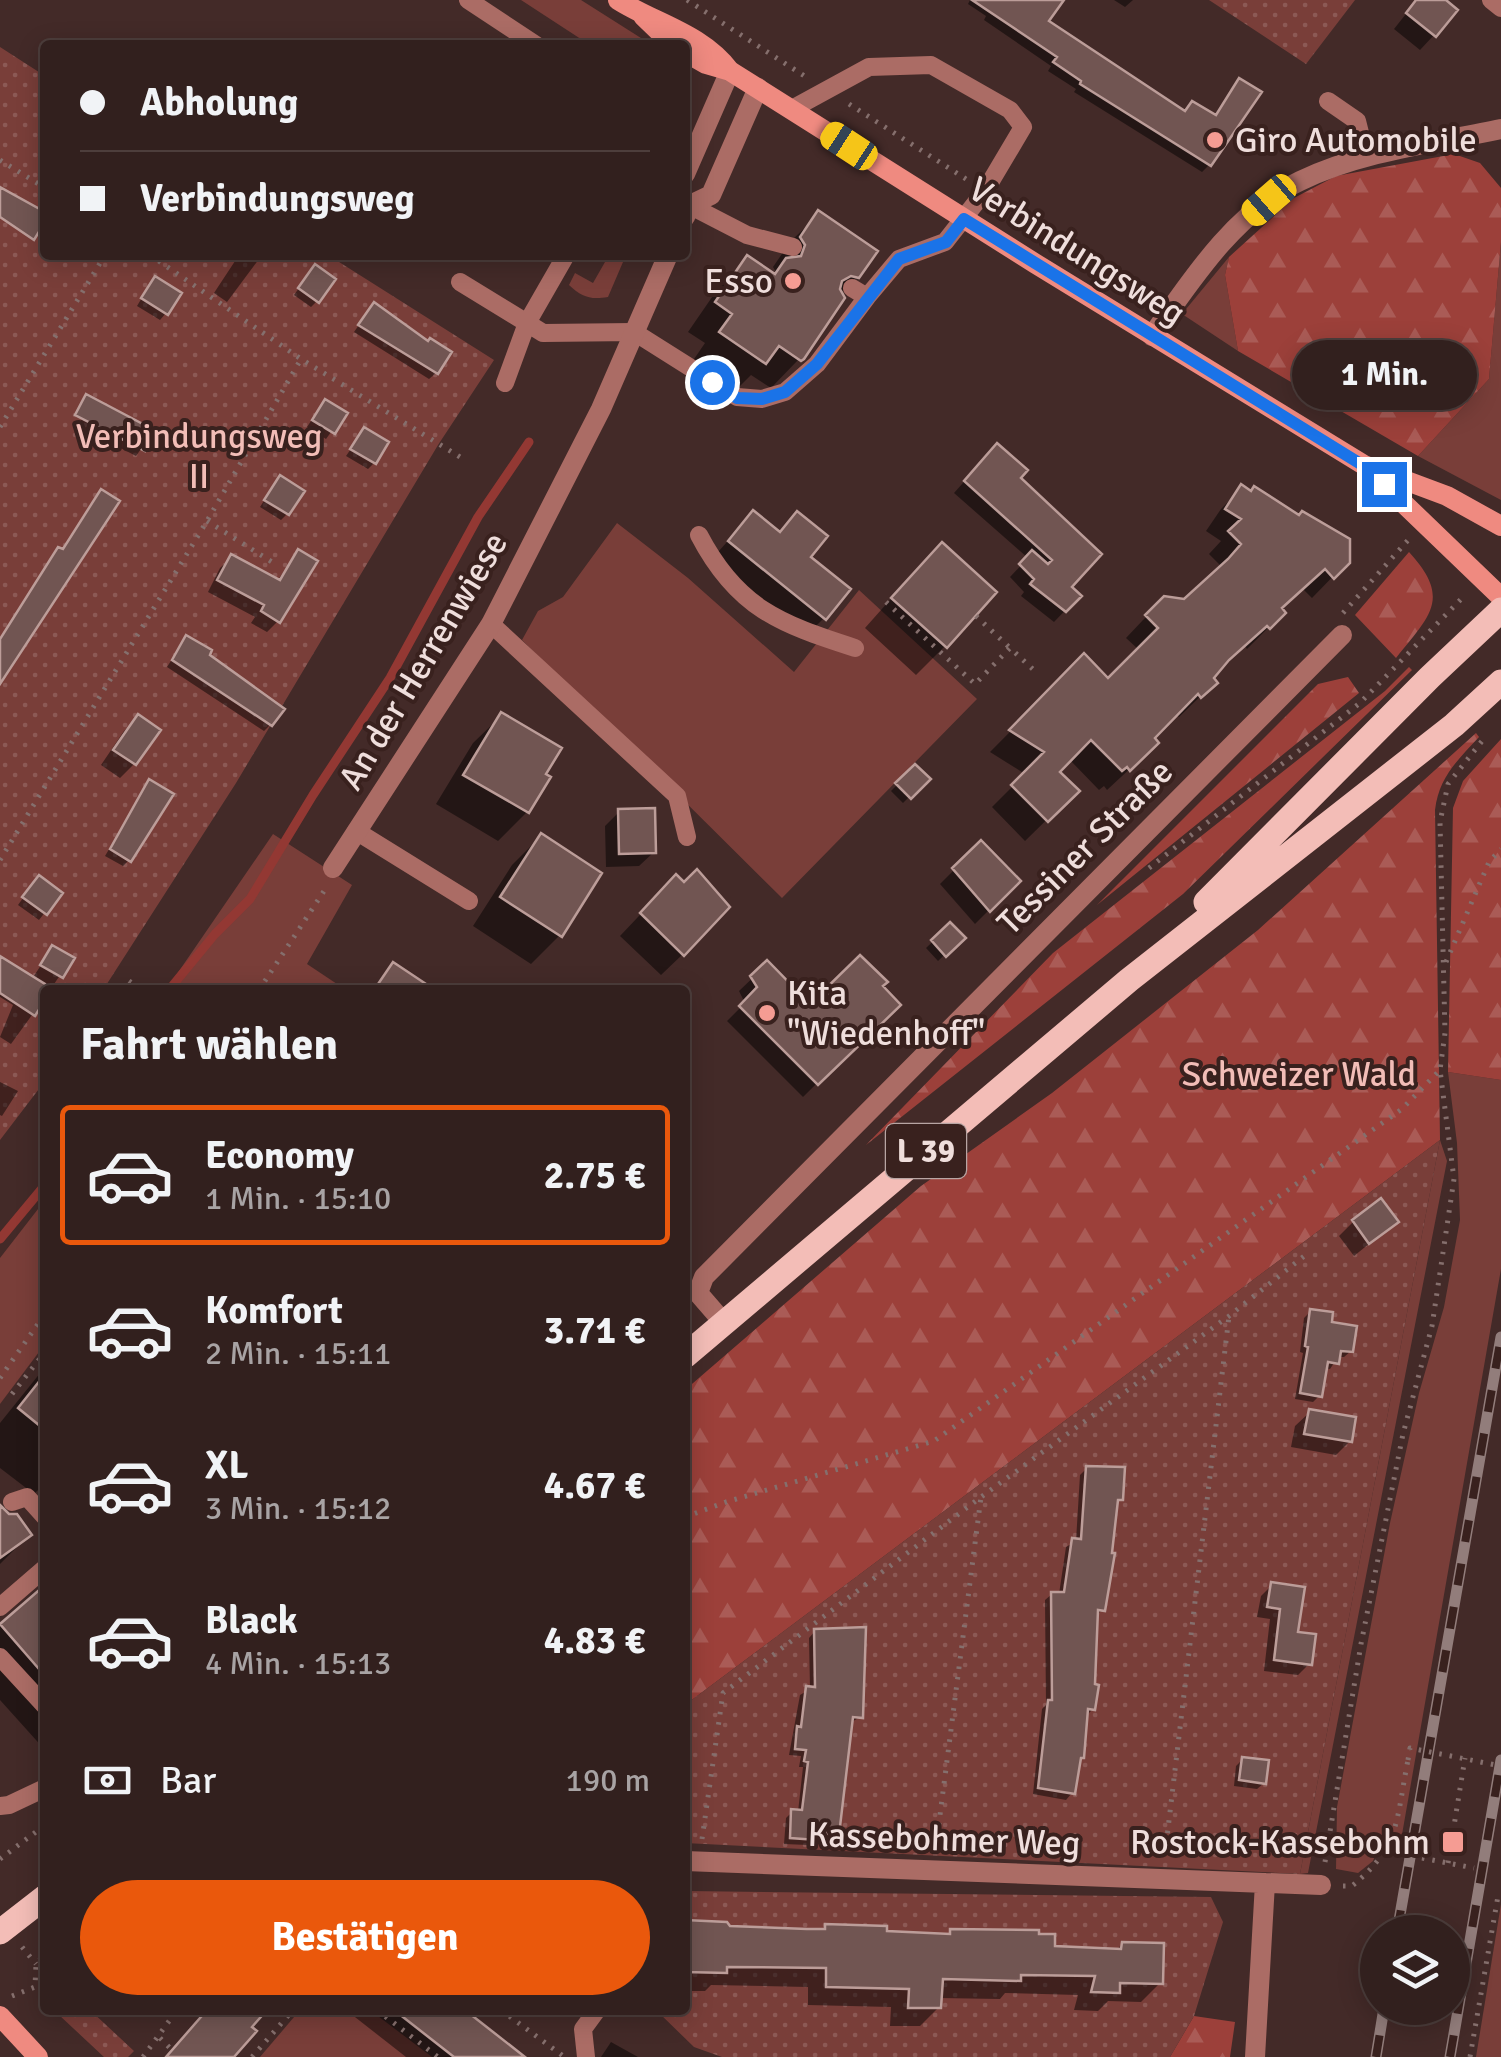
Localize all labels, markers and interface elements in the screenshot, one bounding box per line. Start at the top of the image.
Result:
text: Abholung [140,79,298,126]
car [816,117,882,175]
place label: Giro Automobile [1235,119,1477,162]
marker: Giro Automobile [1204,129,1226,151]
street label: Verbindungsweg [961,167,1193,335]
car [1237,169,1301,231]
text: Verbindungsweg [140,175,415,222]
place label: Esso [704,260,773,303]
marker: Esso [782,270,804,292]
callout: 1 Min. [1292,339,1476,409]
text: 1 Min. [1341,355,1428,394]
route start [690,360,735,405]
park label: Verbindungsweg II [75,415,323,498]
route end [1362,462,1407,507]
street label: An der Herrenwiese [329,524,517,798]
street label: Tessiner Straße [988,750,1182,944]
place label: Kita "Wiedenhoff" [787,972,985,1055]
marker: Kita "Wiedenhoff" [756,1002,778,1024]
text: Fahrt wählen [80,1017,338,1072]
park label: Schweizer Wald [1182,1053,1416,1096]
road number: L 39 [886,1124,966,1178]
icon: car [85,1130,175,1220]
text: Economy [205,1132,354,1179]
text: 2.75 € [544,1152,645,1199]
text: 1 Min. · 15:10 [205,1179,391,1218]
icon: car [85,1285,175,1375]
text: Komfort [205,1287,343,1334]
text: 3.71 € [544,1307,645,1354]
text: 2 Min. · 15:11 [205,1334,391,1373]
icon: car [85,1440,175,1530]
text: XL [205,1442,248,1489]
text: 4.67 € [544,1462,645,1509]
text: 3 Min. · 15:12 [205,1489,391,1528]
icon: car [85,1595,175,1685]
text: Black [205,1597,298,1644]
text: 4.83 € [544,1617,645,1664]
text: 4 Min. · 15:13 [205,1644,391,1683]
icon: cash [80,1753,135,1808]
text: Bar [160,1757,216,1804]
text: 190 m [566,1761,650,1800]
street label: Kassebohmer Weg [807,1813,1081,1865]
place label: Rostock-Kassebohm [1130,1821,1430,1864]
marker: Rostock-Kassebohm [1440,1829,1466,1855]
button: Bestätigen [80,1880,650,1995]
map controls [1360,1915,1470,2025]
button: layers [1360,1915,1470,2025]

